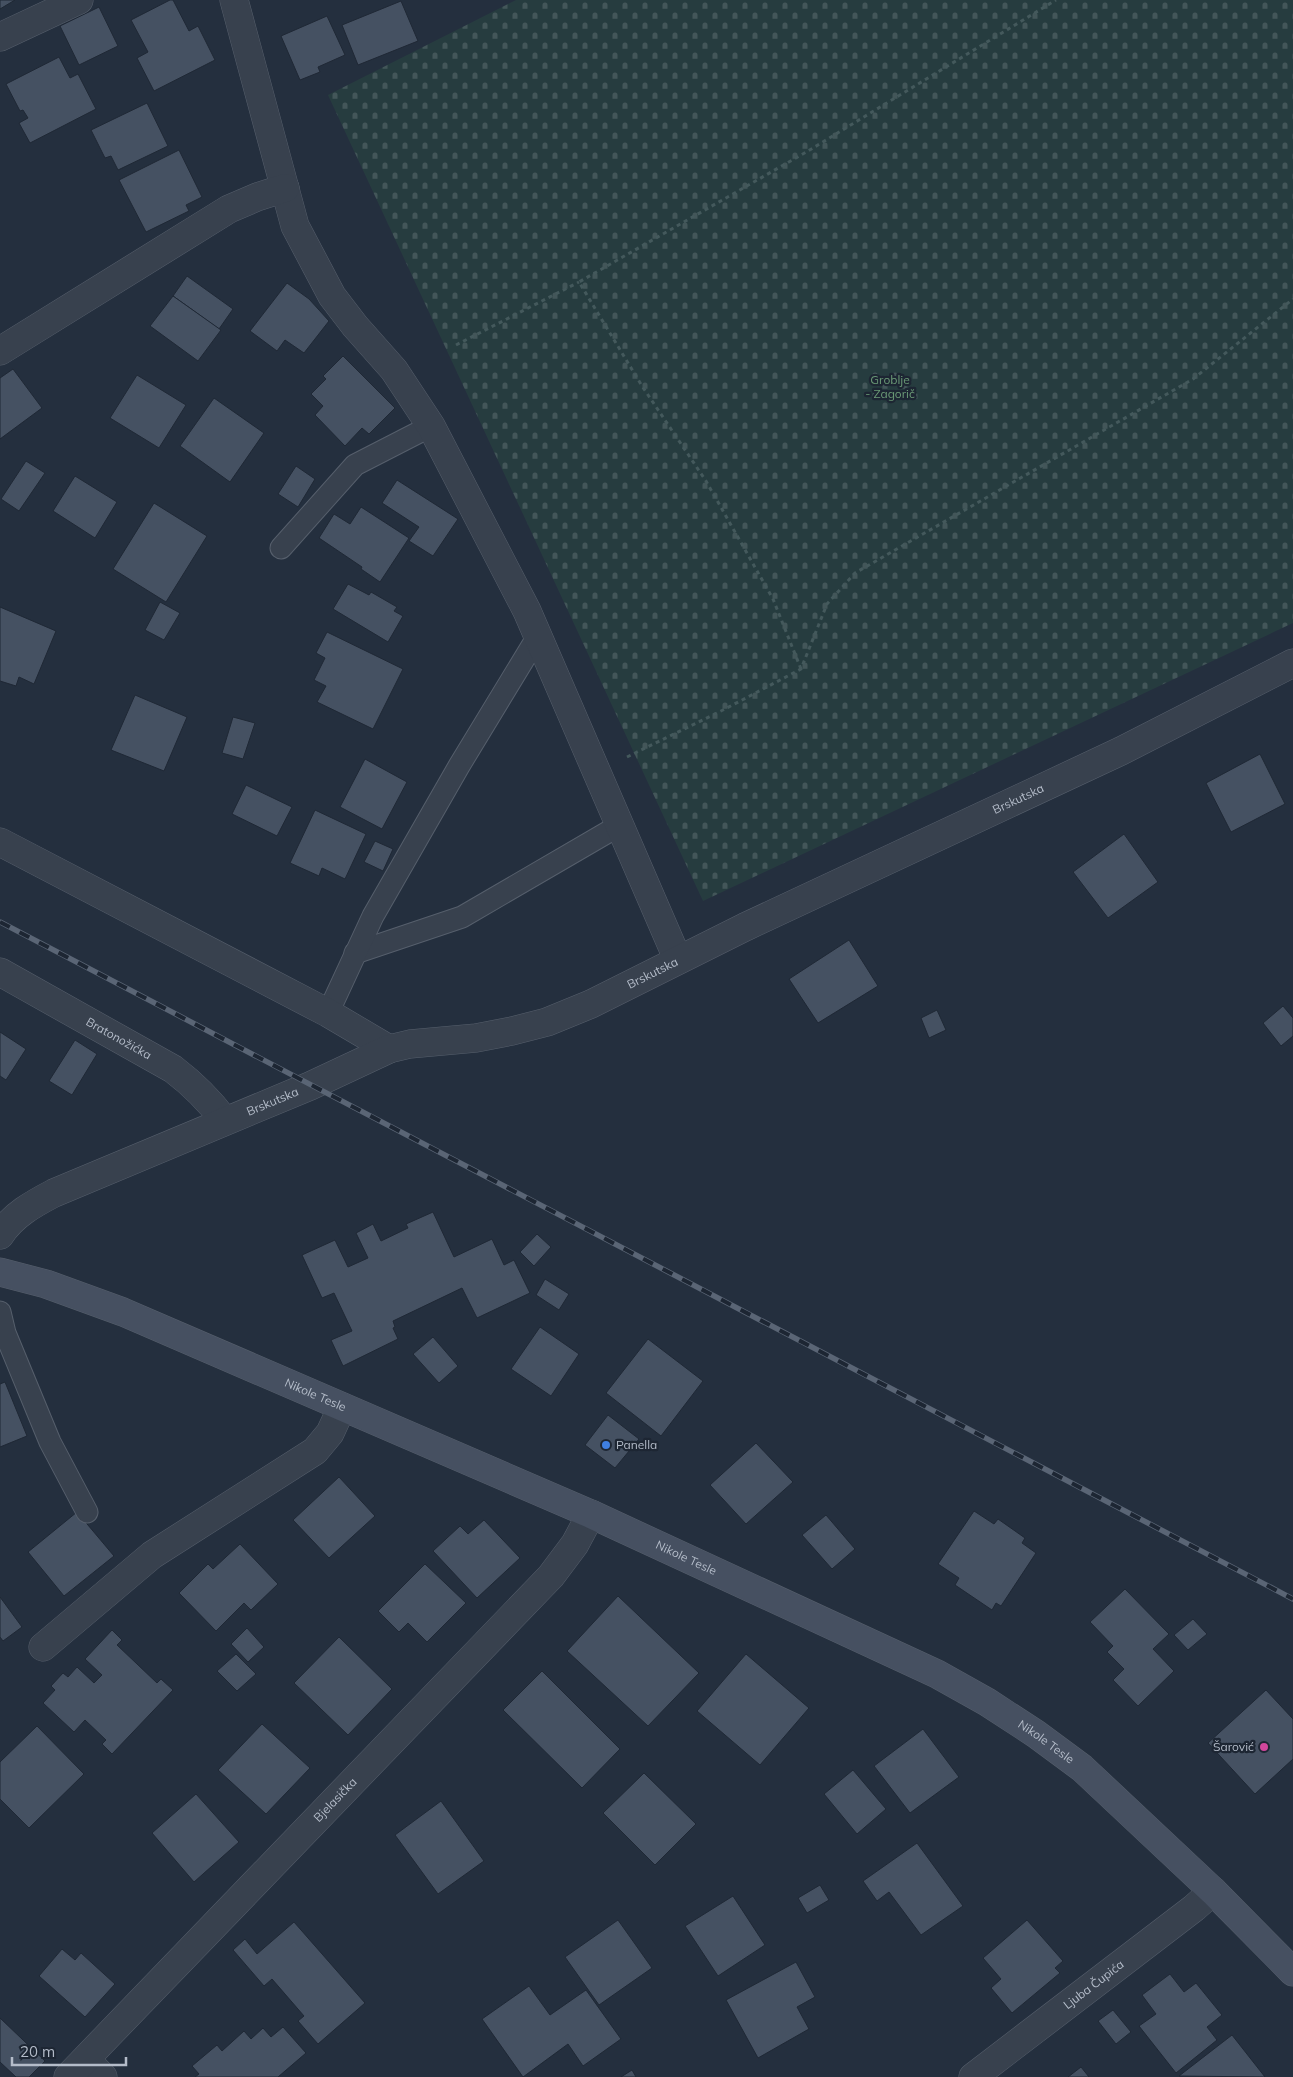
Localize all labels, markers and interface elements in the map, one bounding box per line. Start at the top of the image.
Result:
park label: Groblje - Zagorič [865,372,915,401]
street label: Brskutska [990,780,1046,817]
street label: Brskutska [624,954,680,992]
street label: Bratonožićka [83,1014,154,1062]
street label: Brskutska [244,1084,301,1119]
street label: Nikole Tesle [283,1375,349,1414]
place label: Panella [616,1437,657,1452]
marker: Panella [600,1439,612,1451]
street label: Nikole Tesle [653,1537,719,1578]
street label: Nikole Tesle [1015,1716,1077,1767]
place label: Šarović [1213,1739,1254,1754]
marker: Šarović [1258,1741,1270,1753]
street label: Bjelasička [310,1774,360,1825]
street label: Ljuba Čupića [1060,1956,1127,2012]
scale bar [12,2034,126,2066]
text: 20 m [20,2042,55,2061]

